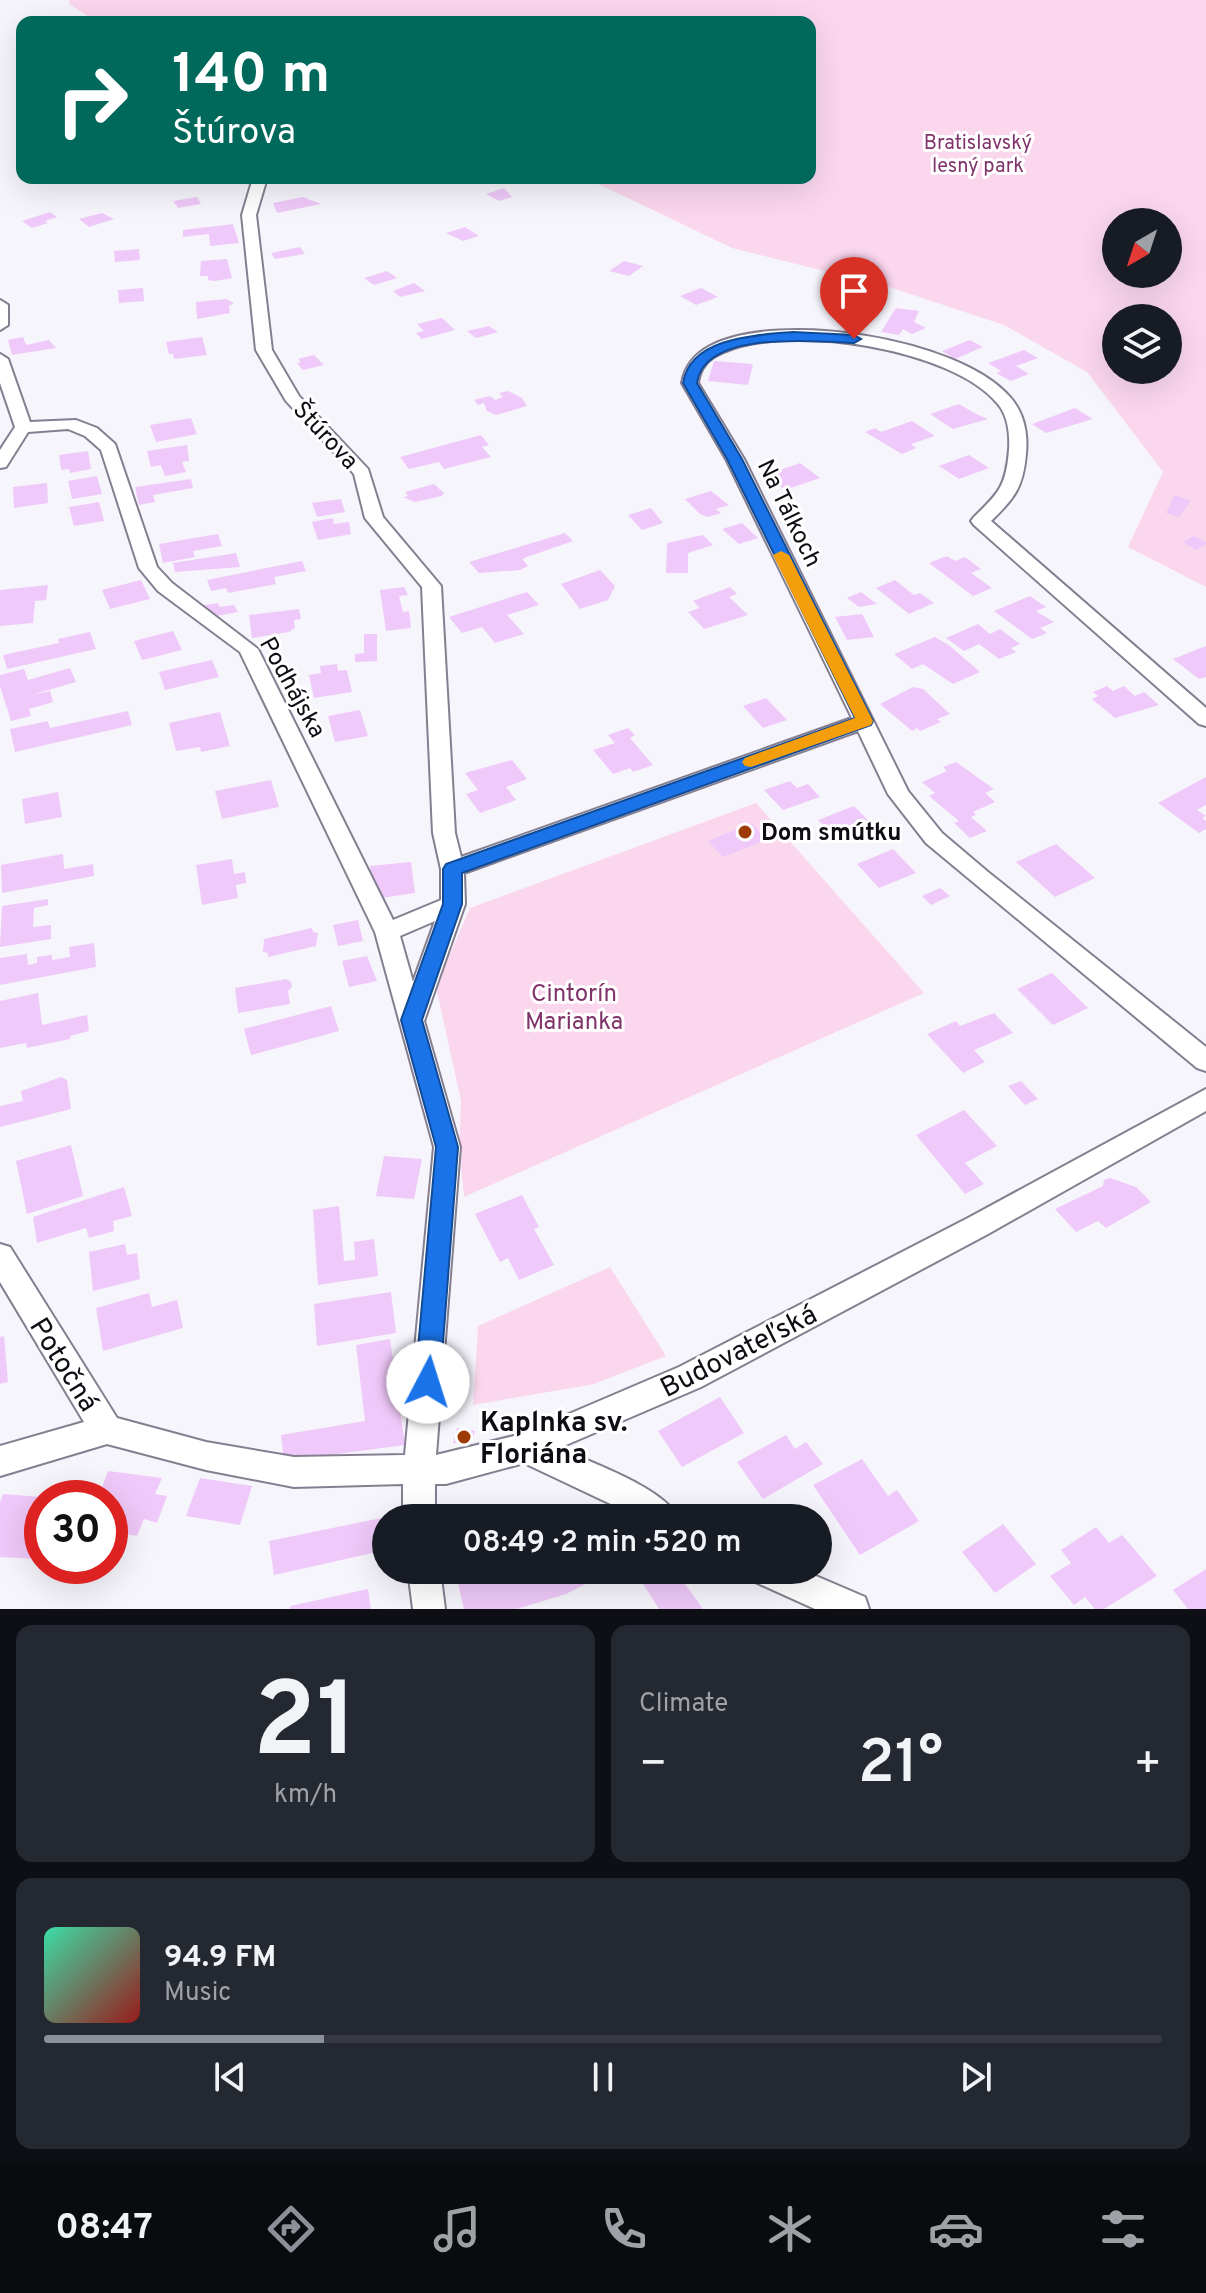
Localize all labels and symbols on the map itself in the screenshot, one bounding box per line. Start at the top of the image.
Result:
park label: Bratislavský lesný park [924,131,1032,180]
north arrow [1102,208,1182,288]
pin [820,257,888,339]
street label: Štúrova [285,395,365,477]
street label: Na Tálkoch [749,455,827,573]
street label: Podhájska [251,632,331,744]
place label: Dom smútku [761,819,901,849]
marker: Dom smútku [736,823,754,841]
park label: Cintorín Marianka [525,980,623,1038]
street label: Budovateľská [655,1298,824,1408]
street label: Potočná [20,1312,105,1419]
position arrow [386,1340,470,1424]
place label: Kaplnka sv. Floriána [480,1406,628,1474]
marker: Kaplnka sv. Floriána [455,1428,473,1446]
speed limit sign: 30 [24,1480,128,1584]

